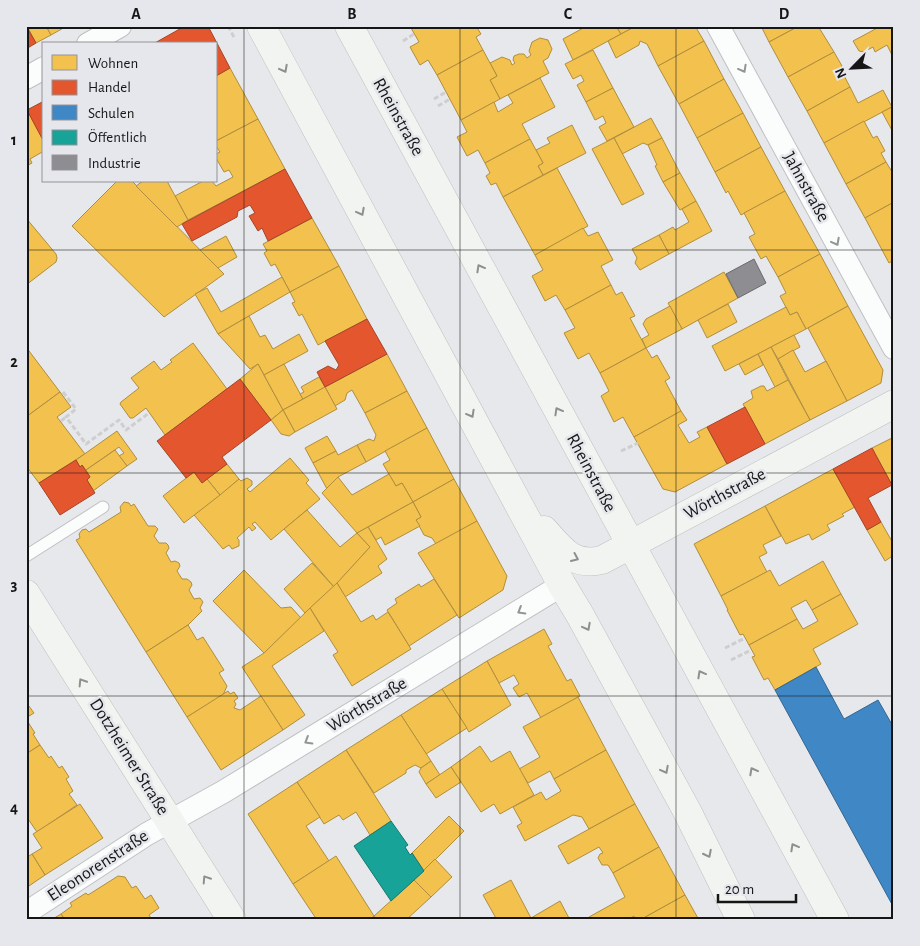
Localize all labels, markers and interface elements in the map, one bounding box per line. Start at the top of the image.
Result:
text: A [131,6,141,22]
text: B [347,6,357,22]
text: C [564,6,573,22]
text: D [779,6,790,22]
legend [42,42,218,182]
north arrow [828,42,878,92]
text: Wohnen [88,56,138,71]
one-way arrow [736,63,746,72]
one-way arrow [278,64,288,73]
text: N [833,66,849,80]
street label: Rheinstraße [369,75,427,159]
text: Handel [88,80,131,95]
text: Schulen [88,106,134,121]
text: Öffentlich [88,128,147,145]
text: 1 [11,132,17,148]
street label: Jahnstraße [780,149,832,225]
text: Industrie [88,156,141,171]
one-way arrow [355,207,365,216]
one-way arrow [830,237,840,246]
one-way arrow [476,264,486,273]
text: 2 [10,354,18,370]
one-way arrow [554,407,564,416]
one-way arrow [465,409,475,418]
street label: Rheinstraße [563,431,619,515]
street label: Wörthstraße [681,465,769,523]
one-way arrow [569,552,578,562]
text: 3 [11,577,18,593]
one-way arrow [517,604,526,614]
one-way arrow [581,622,591,631]
one-way arrow [697,671,707,680]
street label: Wörthstraße [324,674,410,736]
one-way arrow [79,678,88,688]
street label: Dotzheimer Straße [86,696,172,818]
one-way arrow [304,735,313,744]
one-way arrow [658,765,668,774]
one-way arrow [749,767,759,776]
text: 4 [10,800,18,816]
street label: Eleonorenstraße [44,827,152,905]
one-way arrow [791,843,801,852]
one-way arrow [702,849,712,858]
scale bar [718,871,795,903]
one-way arrow [203,875,212,884]
text: 20 m [725,882,754,897]

